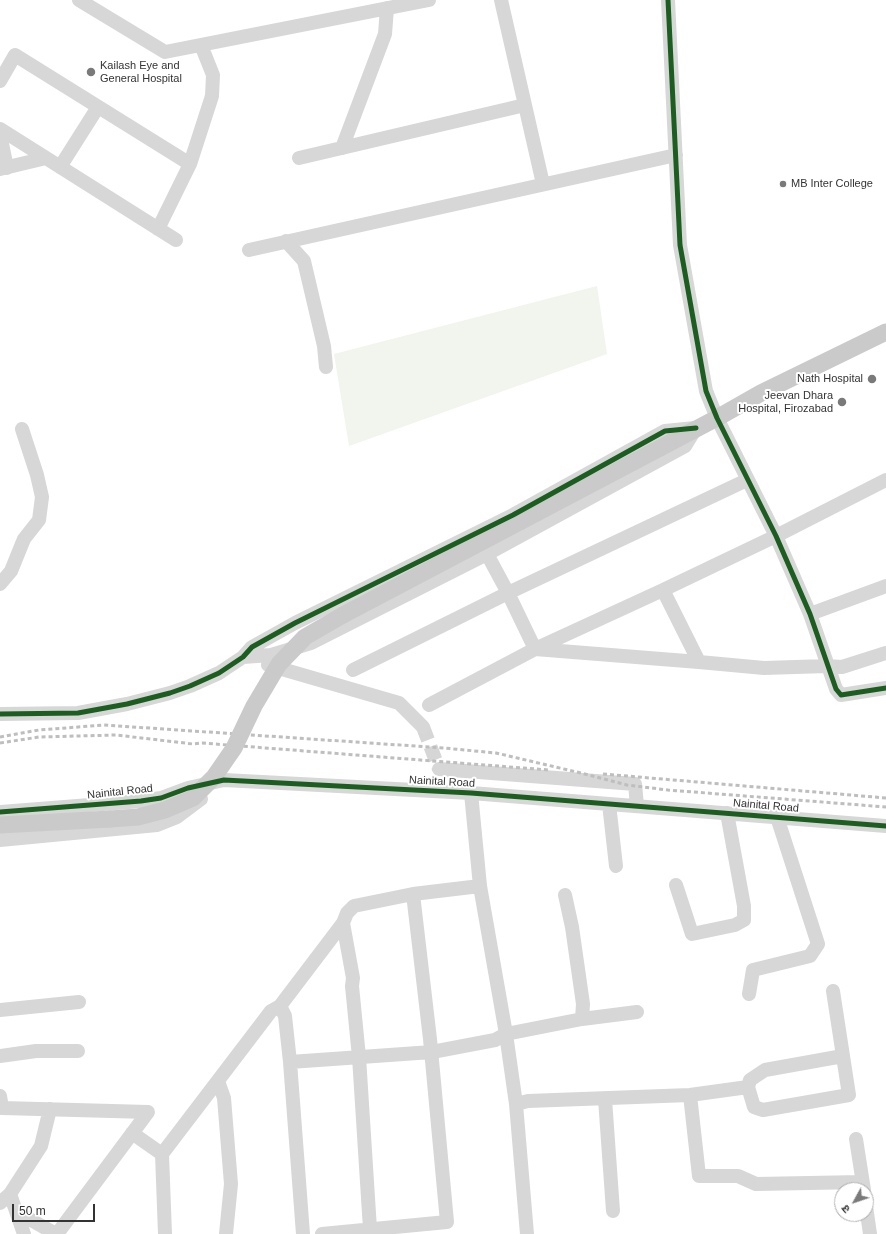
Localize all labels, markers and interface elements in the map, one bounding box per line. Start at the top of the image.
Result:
place label: Kailash Eye and General Hospital [100,59,182,85]
marker: Kailash Eye and General Hospital [85,66,97,78]
place label: MB Inter College [791,177,873,191]
marker: MB Inter College [778,179,788,189]
place label: Nath Hospital [797,372,863,386]
marker: Nath Hospital [866,373,878,385]
place label: Jeevan Dhara Hospital, Firozabad [738,389,833,415]
marker: Jeevan Dhara Hospital, Firozabad [836,396,848,408]
street label: Nainital Road [409,774,475,790]
street label: Nainital Road [86,782,154,802]
street label: Nainital Road [733,797,799,815]
north arrow [834,1182,874,1222]
scale bar [14,1196,97,1222]
text: उ [839,1203,852,1215]
text: 50 m [19,1204,46,1218]

